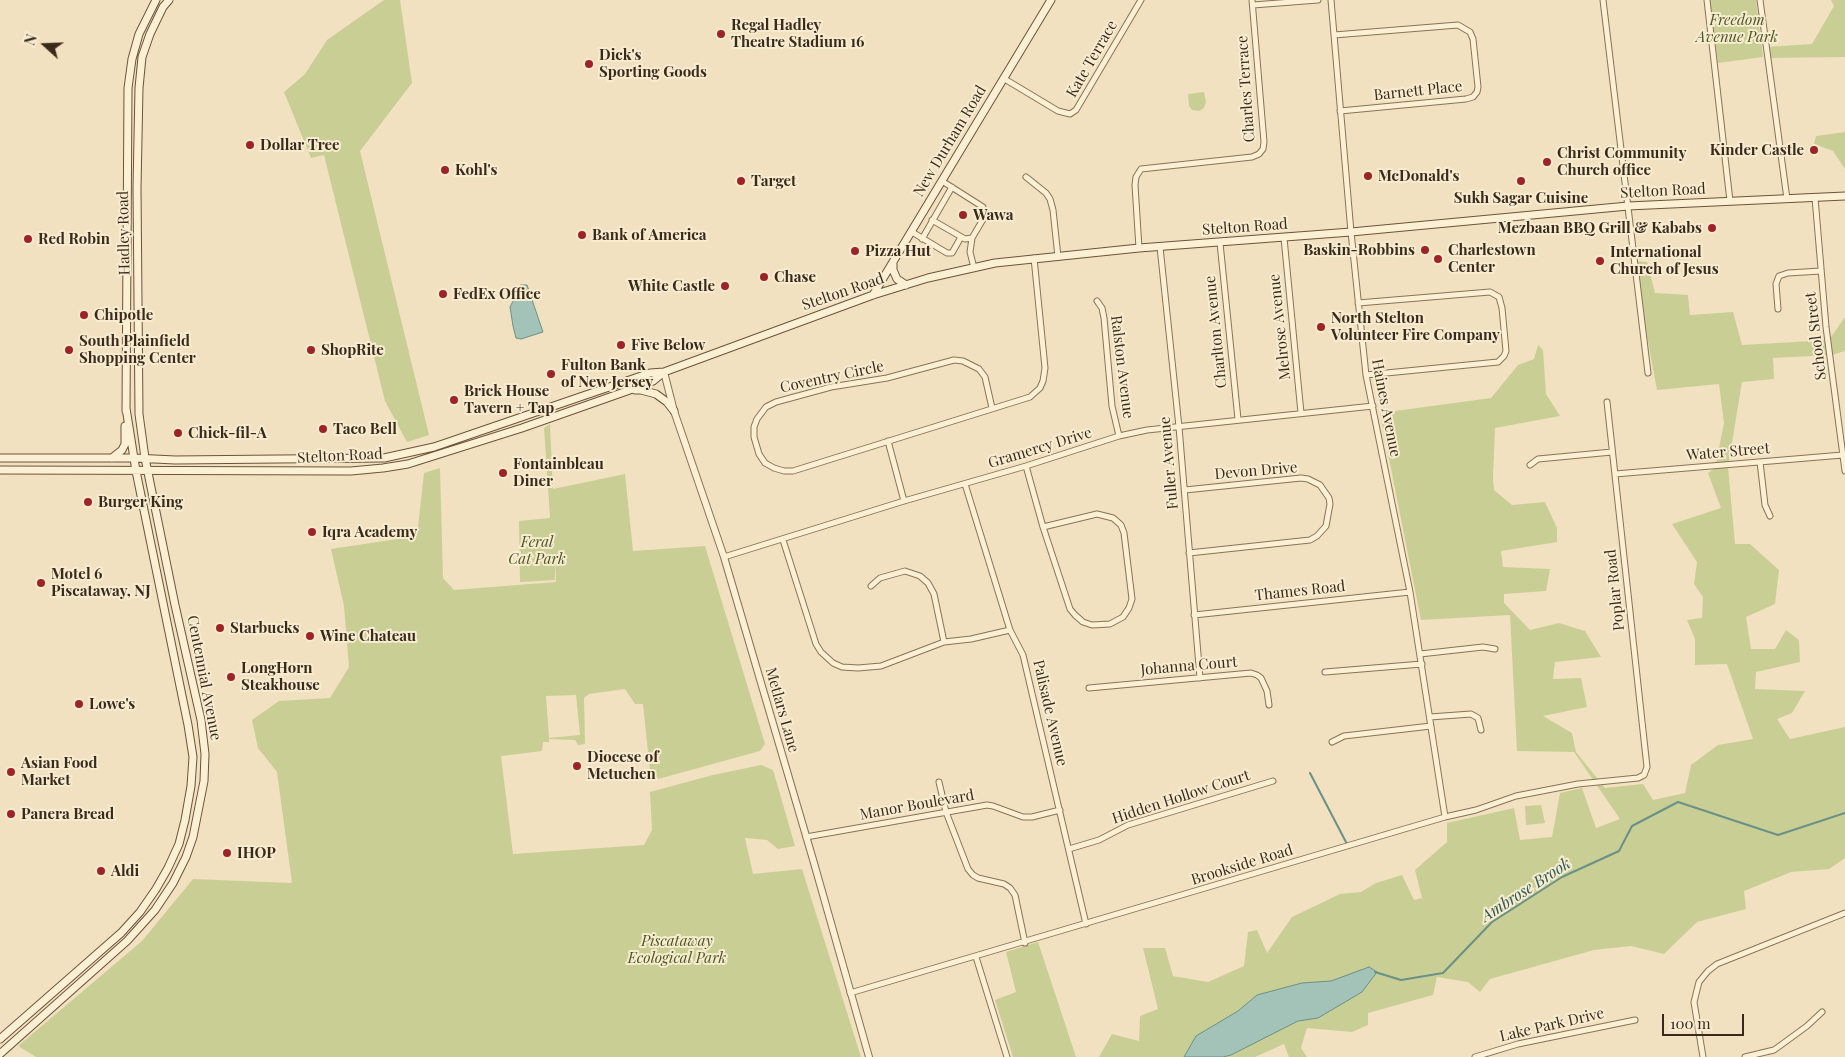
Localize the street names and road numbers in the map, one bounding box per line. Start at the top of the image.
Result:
street label: Kate Terrace [1063,17,1121,101]
street label: Charles Terrace [1233,35,1259,143]
street label: Barnett Place [1373,77,1463,105]
street label: New Durham Road [910,82,990,200]
street label: Stelton Road [1620,180,1706,202]
street label: Hadley Road [114,191,134,275]
street label: Stelton Road [1202,215,1288,239]
street label: Stelton Road [800,270,886,314]
street label: Melrose Avenue [1265,273,1295,381]
street label: Charlton Avenue [1201,275,1231,389]
street label: School Street [1802,291,1830,381]
street label: Ralston Avenue [1107,314,1137,420]
street label: Coventry Circle [778,357,886,397]
street label: Haines Avenue [1368,357,1404,459]
street label: Fuller Avenue [1156,416,1182,510]
street label: Gramercy Drive [986,424,1094,472]
street label: Water Street [1685,439,1771,465]
street label: Stelton Road [297,445,383,467]
street label: Devon Drive [1214,458,1298,484]
street label: Poplar Road [1602,548,1628,632]
street label: Thames Road [1254,577,1346,605]
street label: Centennial Avenue [183,614,225,742]
street label: Johanna Court [1140,653,1238,679]
street label: Palisade Avenue [1029,658,1071,768]
street label: Metlars Lane [761,666,803,754]
street label: Hidden Hollow Court [1110,766,1252,828]
street label: Manor Boulevard [858,786,976,824]
street label: Brookside Road [1189,841,1295,889]
street label: Lake Park Drive [1498,1004,1606,1046]

